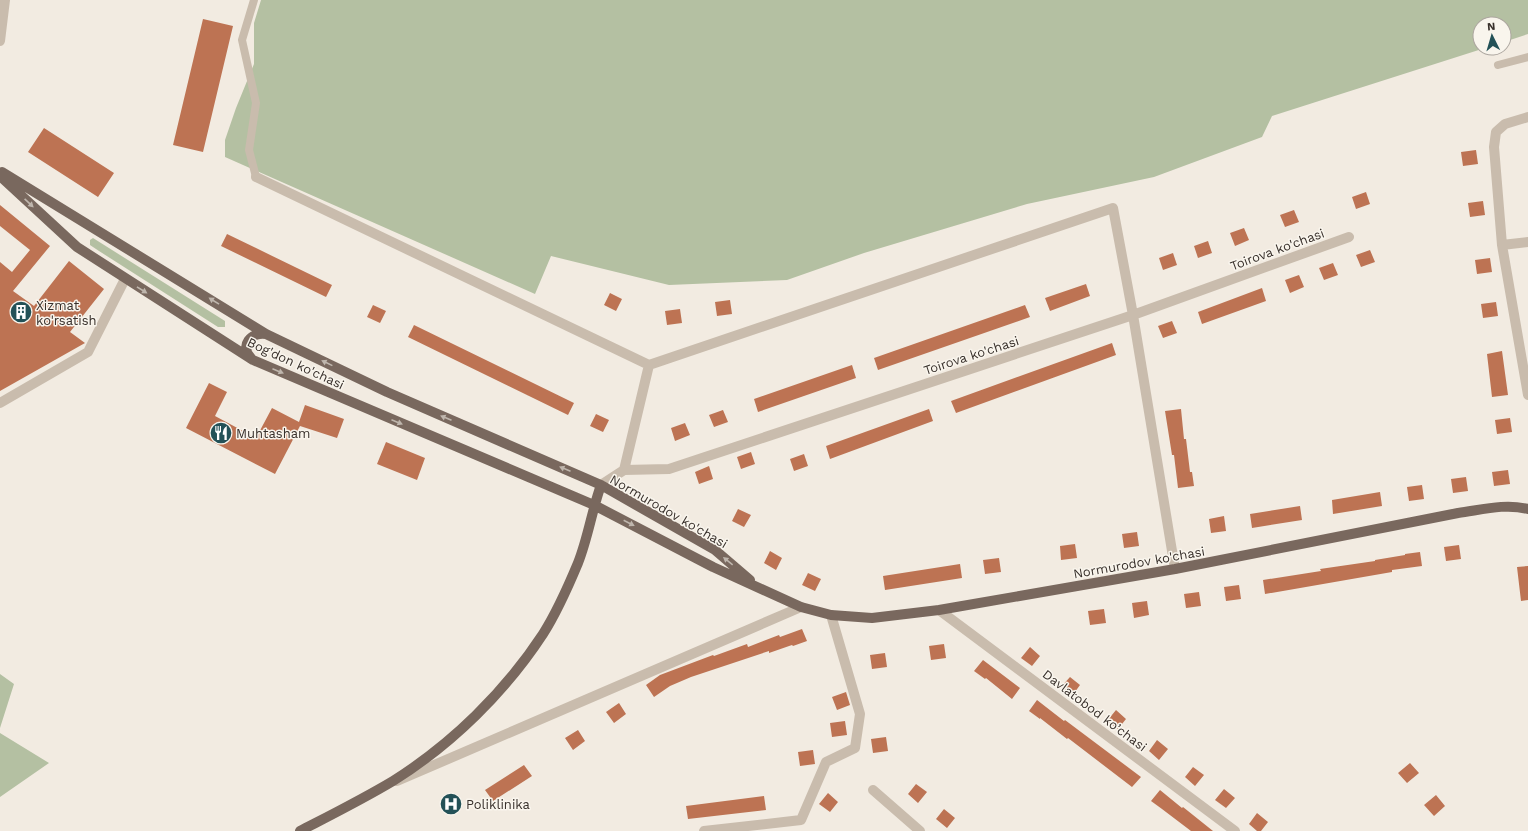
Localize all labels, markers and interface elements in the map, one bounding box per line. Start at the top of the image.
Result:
north arrow [1472,16,1512,56]
text: N [1487,20,1496,33]
one-way arrow [23,198,34,207]
street label: Toirova ko'chasi [1228,225,1326,273]
one-way arrow [137,286,147,294]
one-way arrow [208,297,219,305]
place label: Xizmat ko'rsatish [36,298,97,328]
building icon: Xizmat ko'rsatish [8,299,34,325]
street label: Toirova ko'chasi [922,333,1021,378]
street label: Bog'don ko'chasi [245,334,347,392]
one-way arrow [322,360,333,366]
one-way arrow [272,368,284,374]
one-way arrow [439,414,451,420]
one-way arrow [392,419,403,425]
restaurant icon: Muhtasham [208,420,234,446]
place label: Muhtasham [236,426,310,441]
one-way arrow [559,466,570,472]
street label: Normurodov ko'chasi [607,472,730,551]
one-way arrow [623,520,634,526]
street label: Normurodov ko'chasi [1072,544,1206,581]
one-way arrow [722,557,733,565]
street label: Davlatobod ko’chasi [1040,666,1150,754]
hospital icon: Poliklinika [438,791,464,817]
place label: Poliklinika [466,797,531,812]

